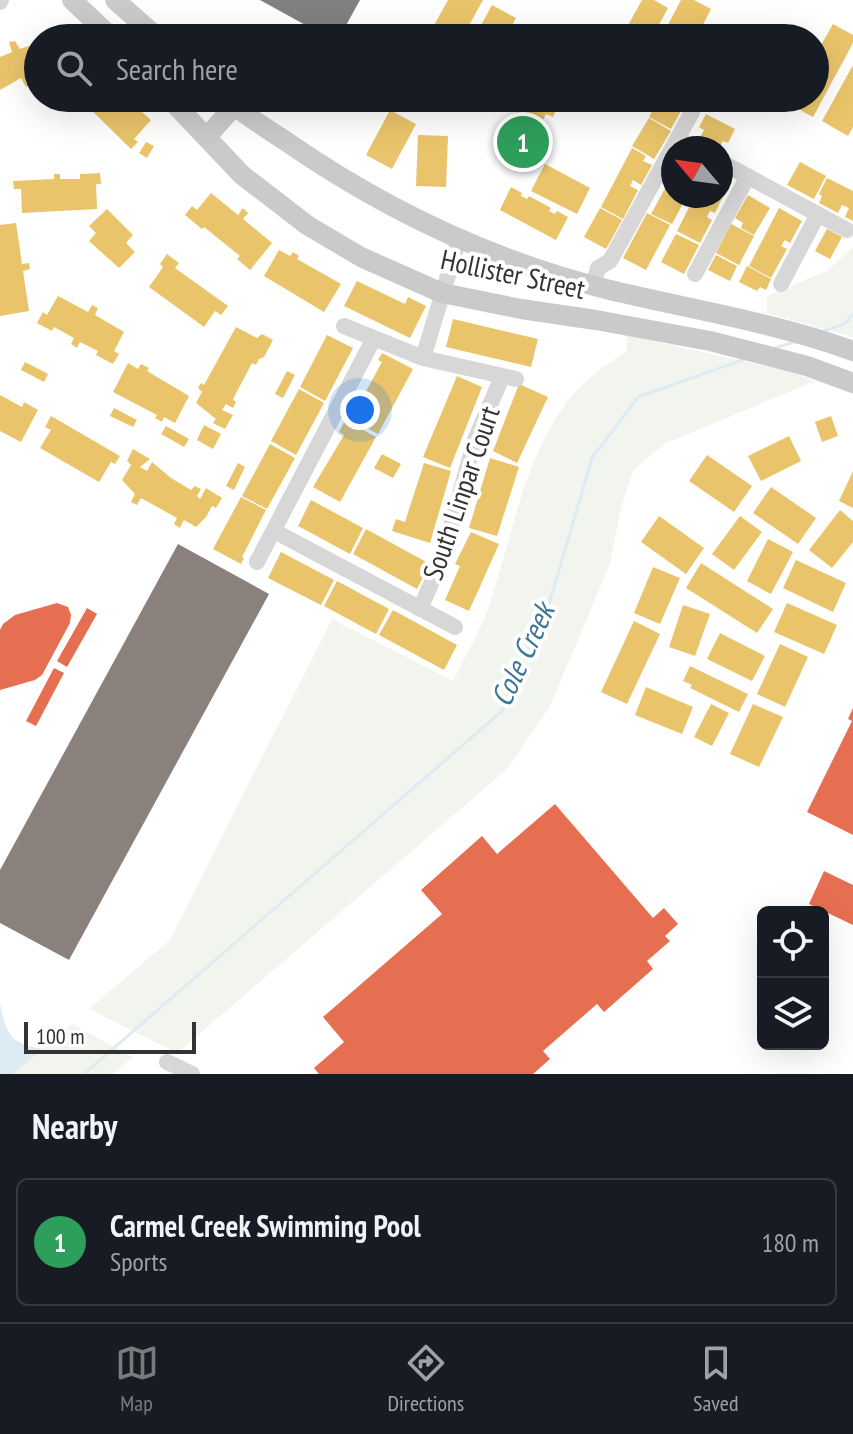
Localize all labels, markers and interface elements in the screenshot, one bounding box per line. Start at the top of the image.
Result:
search box [24,24,829,112]
icon: search [52,46,96,90]
text: Search here [116,49,238,88]
pin: 1 [497,112,549,172]
north arrow [661,136,733,208]
street label: Hollister Street [438,240,589,307]
your location [340,390,380,430]
street label: South Linpar Court [413,401,508,585]
water label: Cole Creek [481,594,564,712]
map controls [757,906,829,1050]
button: locate [757,906,829,978]
button: layers [757,978,829,1050]
scale bar [24,1018,196,1054]
text: 100 m [36,1022,85,1050]
text: Nearby [32,1104,117,1148]
text: Carmel Creek Swimming Pool [110,1206,421,1245]
text: 1 [54,1226,66,1259]
text: 180 m [761,1226,819,1259]
text: Sports [110,1245,167,1278]
tab: Map [115,1341,159,1417]
tab: Directions [388,1341,464,1417]
tab: Saved [693,1341,738,1417]

